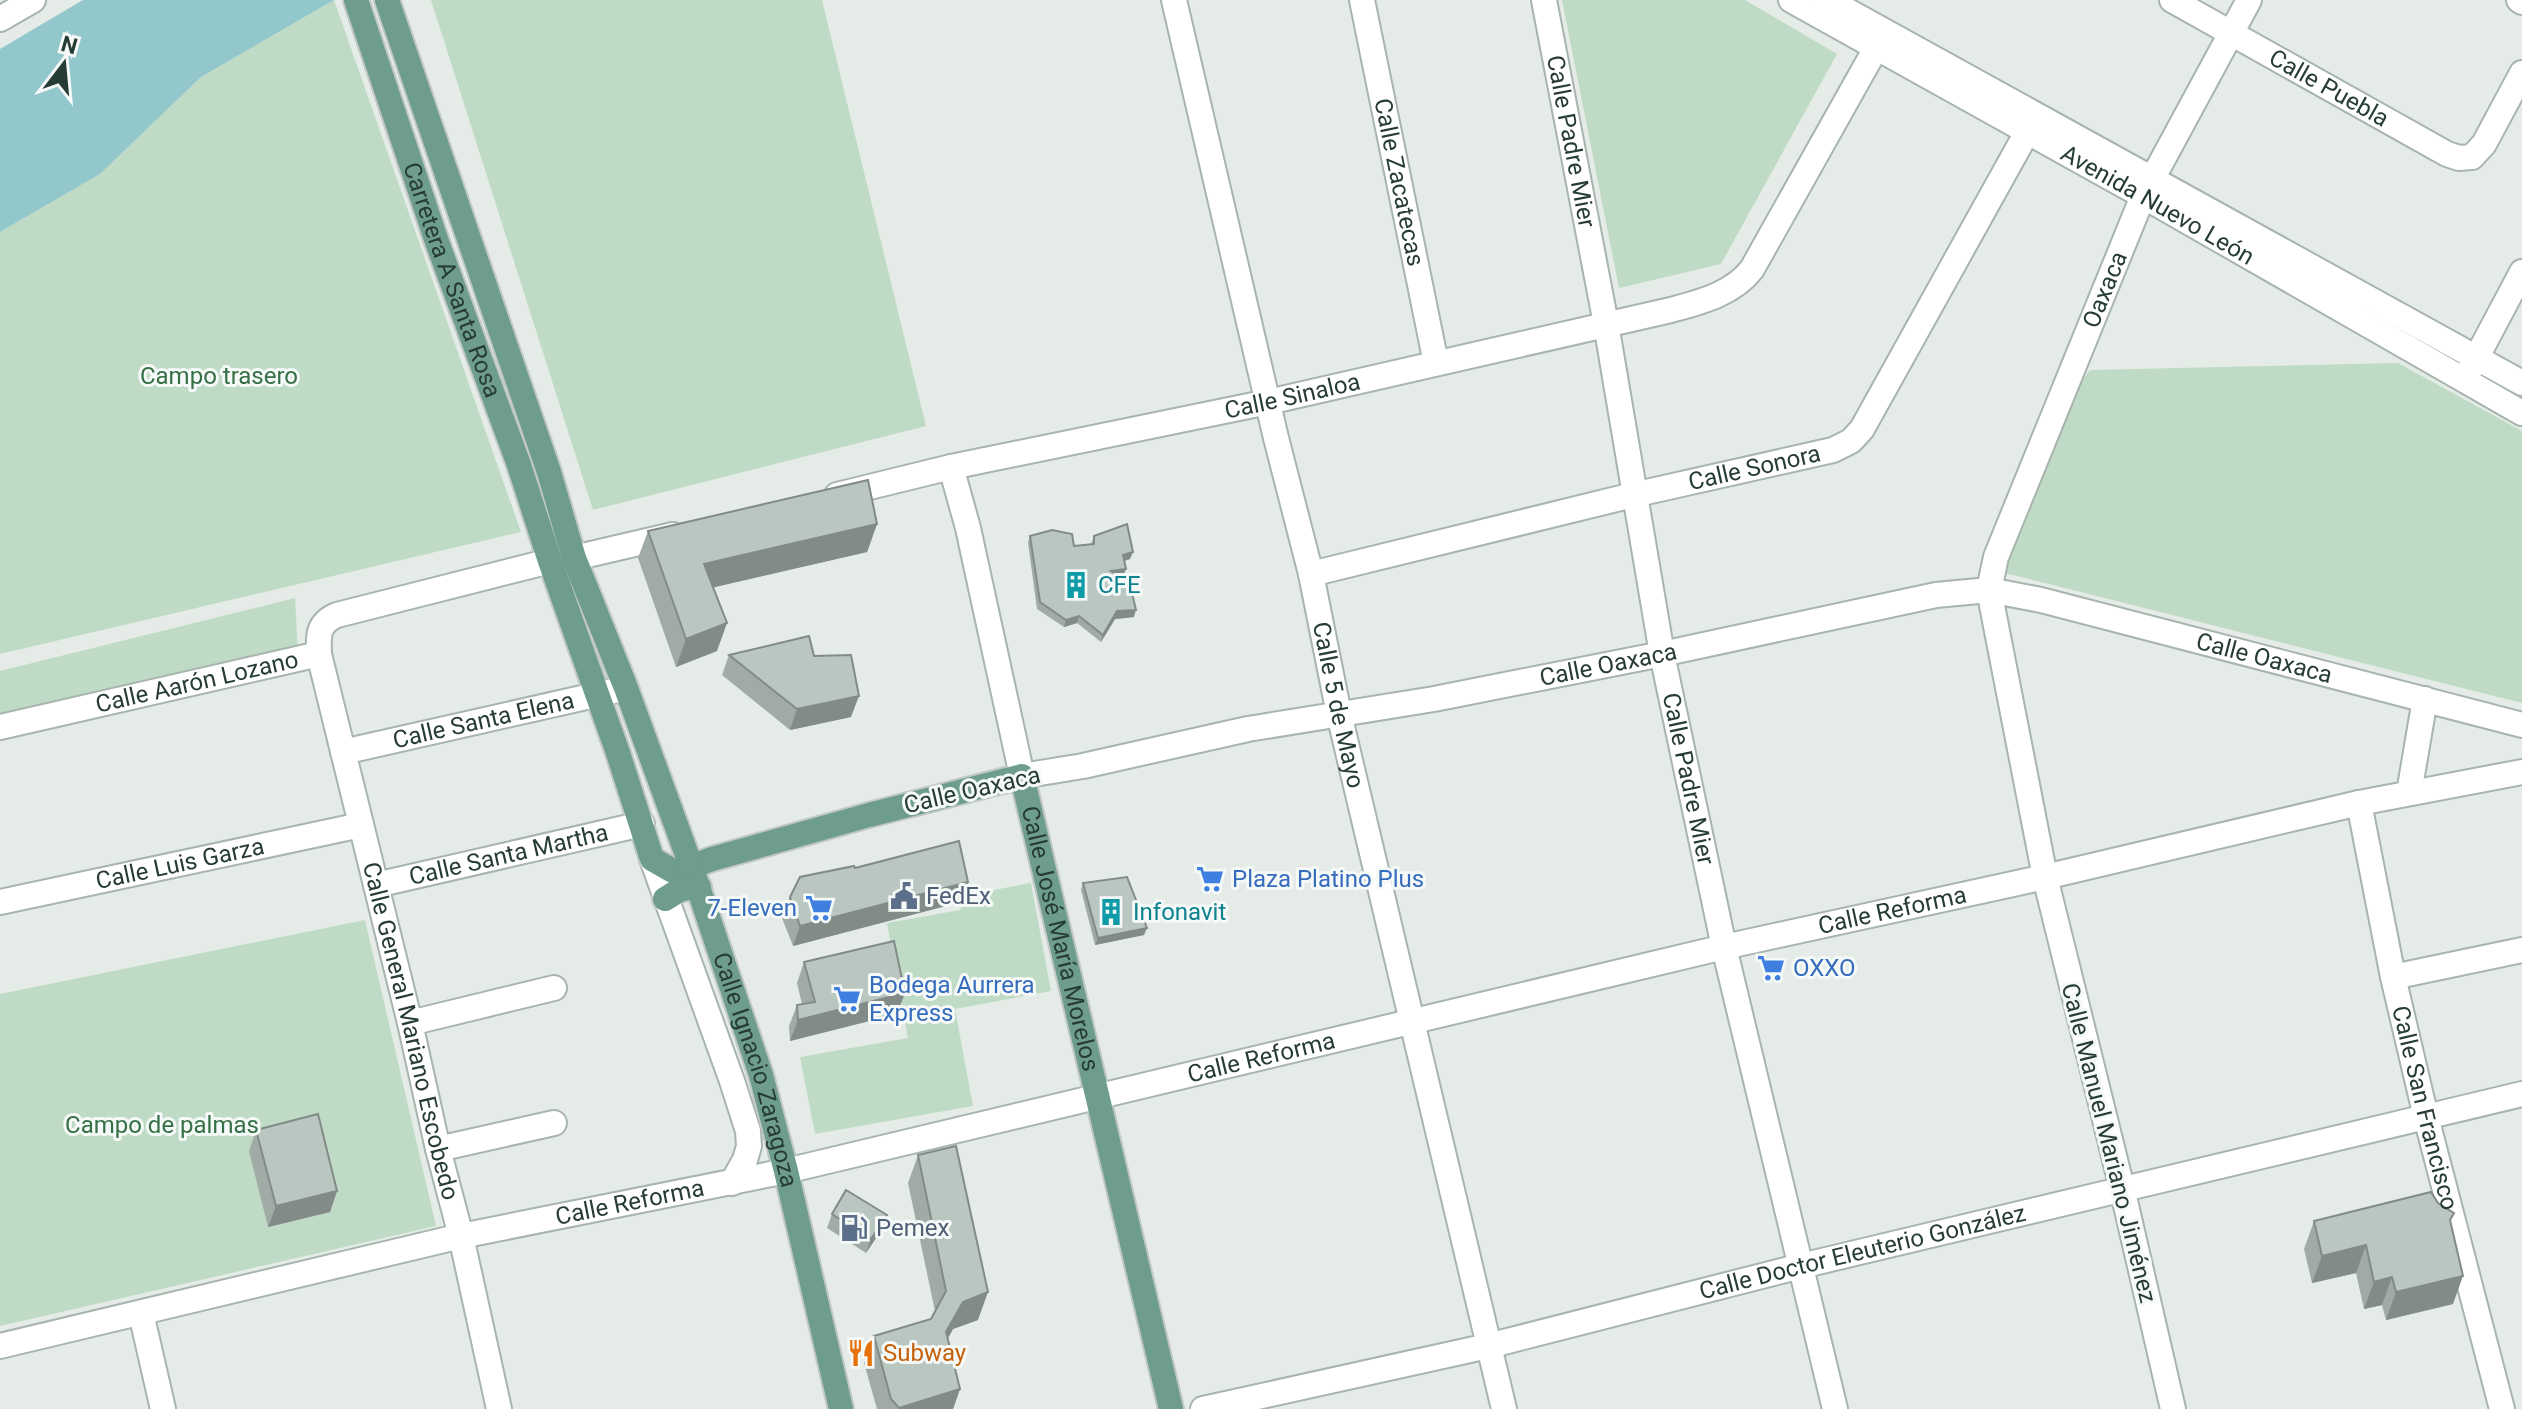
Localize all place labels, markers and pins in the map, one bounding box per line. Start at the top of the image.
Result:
building icon: CFE [1061,570,1091,600]
place label: CFE [1098,571,1141,599]
supermarket icon: Plaza Platino Plus [1195,864,1225,894]
place label: Plaza Platino Plus [1232,865,1424,893]
public building icon: FedEx [889,881,919,911]
place label: FedEx [926,882,991,910]
supermarket icon: 7-Eleven [804,893,834,923]
place label: 7-Eleven [707,894,797,922]
building icon: Infonavit [1096,897,1126,927]
place label: Infonavit [1133,898,1226,926]
supermarket icon: OXXO [1756,953,1786,983]
place label: OXXO [1793,954,1856,982]
place label: Bodega Aurrera Express [869,971,1035,1027]
supermarket icon: Bodega Aurrera Express [832,984,862,1014]
fuel station icon: Pemex [839,1213,869,1243]
place label: Pemex [876,1214,949,1242]
restaurant icon: Subway [846,1338,876,1368]
place label: Subway [883,1339,967,1367]

